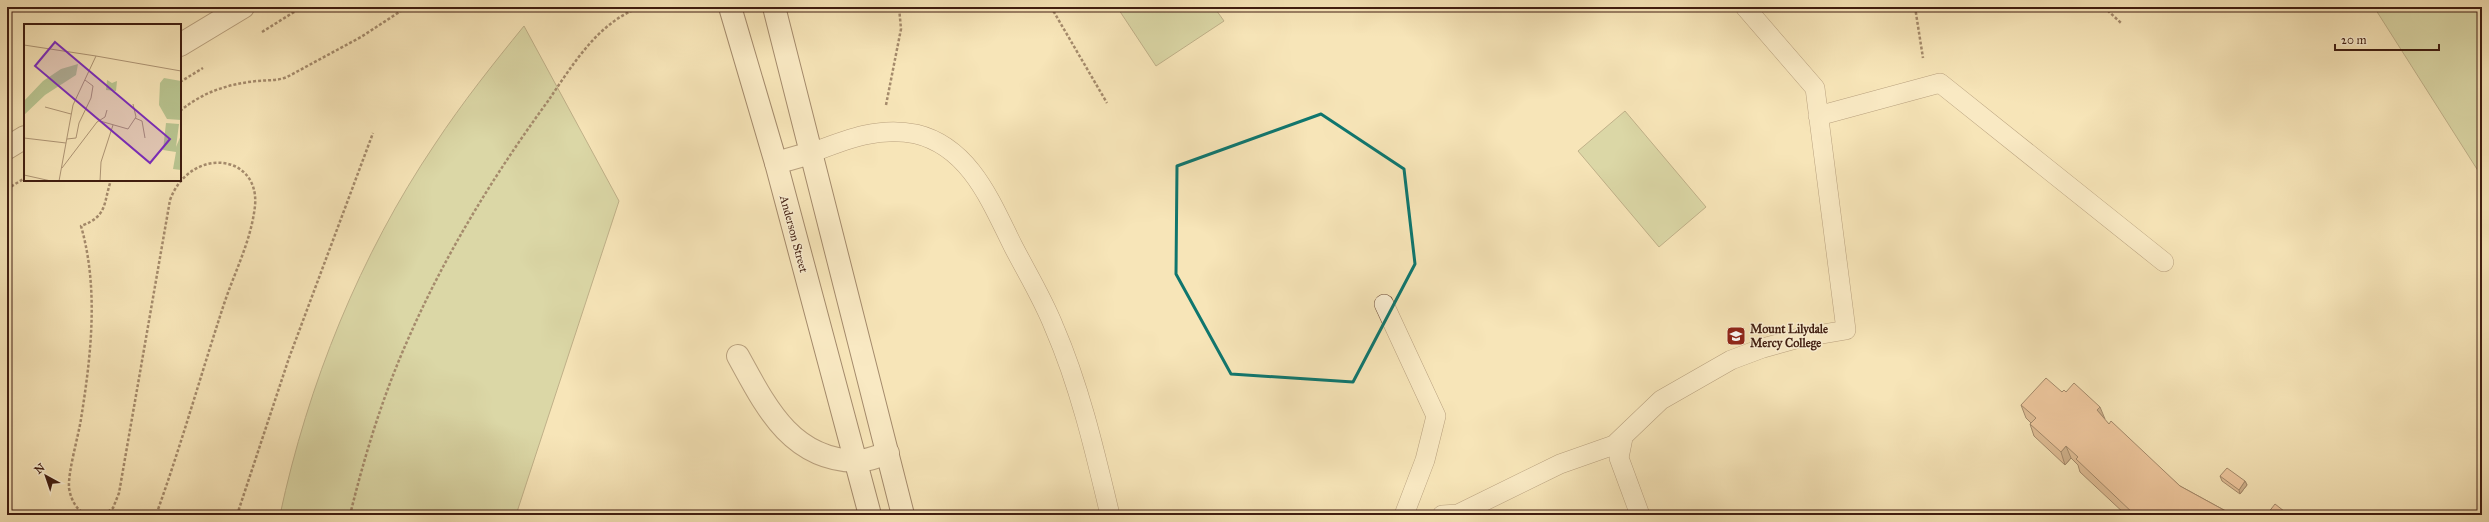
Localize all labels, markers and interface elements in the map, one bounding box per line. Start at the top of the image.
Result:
inset map [24,24,181,181]
scale bar [2335,26,2439,52]
text: 20 m [2341,33,2367,47]
street label: Anderson Street [777,193,811,275]
place label: Mount Lilydale Mercy College [1750,322,1828,351]
school or university icon: Mount Lilydale Mercy College [1725,325,1747,347]
north arrow [26,456,66,496]
text: N [32,460,48,477]

